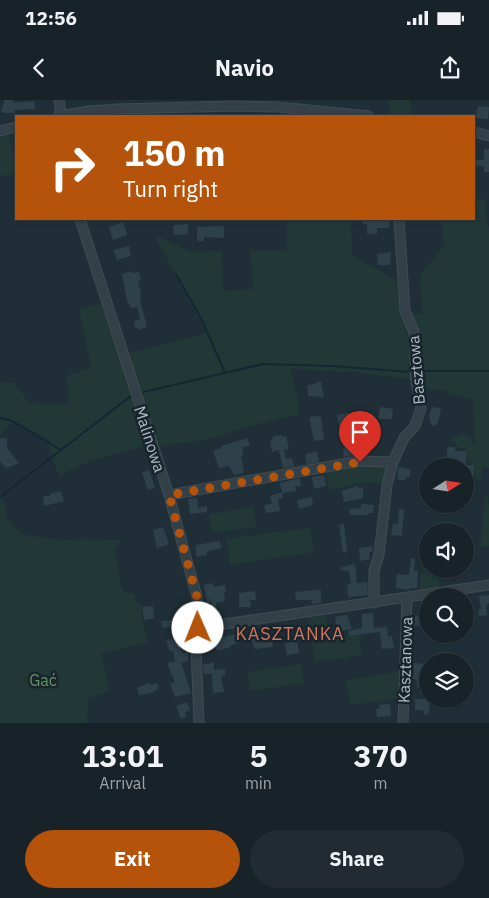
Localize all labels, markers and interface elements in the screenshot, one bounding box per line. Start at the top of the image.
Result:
text: 12:56 [25,6,77,30]
text: Navio [215,53,274,82]
icon: back [25,54,53,82]
icon: share [436,54,464,82]
text: 150 m [123,130,226,176]
icon: right [40,135,105,200]
text: Turn right [123,174,218,203]
street label: Basztowa [403,334,429,405]
street label: Malinowa [130,403,170,475]
pin [339,411,381,462]
icon: arrive [346,418,374,446]
north arrow [419,458,474,512]
map controls [419,458,474,708]
button: sound [419,523,474,578]
button: search [419,588,474,643]
position arrow [171,601,223,653]
street label: Kasztanowa [393,616,417,703]
district label: KASZTANKA [235,622,345,645]
button: layers [419,653,474,708]
park label: Gać [29,670,57,690]
text: 13:01 [82,736,163,775]
text: 5 [249,736,267,775]
text: 370 [353,736,407,775]
text: Arrival [99,773,146,793]
text: min [245,773,272,793]
text: m [373,773,387,793]
button: Exit [25,830,240,888]
button: Share [250,830,464,888]

